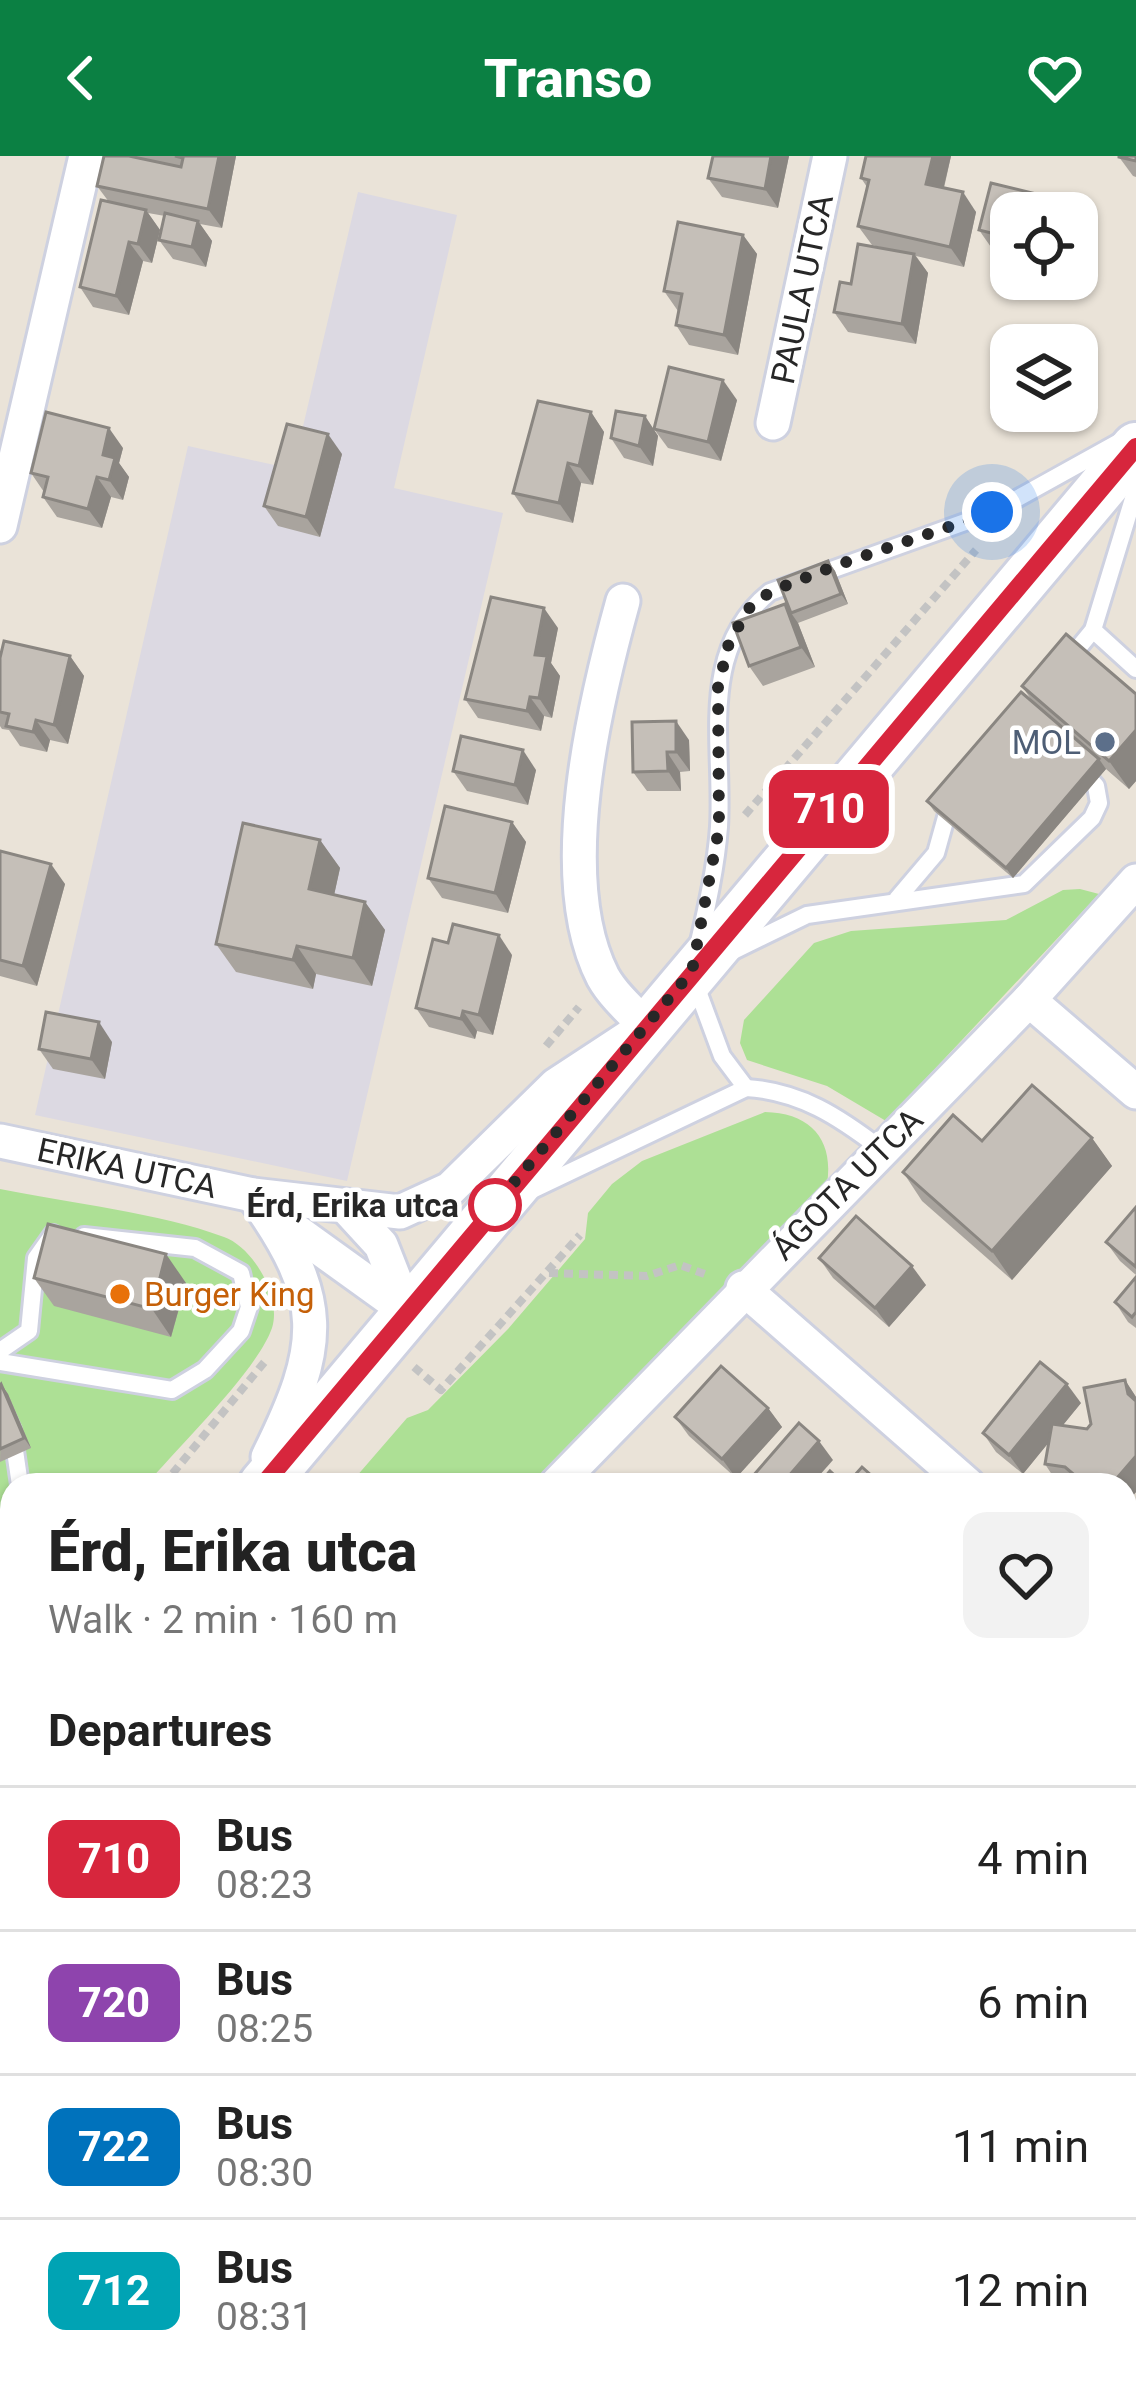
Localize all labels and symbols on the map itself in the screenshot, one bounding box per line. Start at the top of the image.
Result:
street label: PAULA UTCA [763,190,841,387]
your location [962,482,1022,542]
place label: MOL [1012,723,1081,762]
marker: MOL [1092,729,1118,755]
line badge: 710 [760,770,898,848]
street label: ÁGOTA UTCA [763,1100,931,1268]
street label: ERIKA UTCA [34,1130,221,1206]
marker: Érd, Erika utca [470,1180,520,1230]
place label: Érd, Erika utca [246,1186,459,1225]
place label: Burger King [144,1275,315,1314]
marker: Burger King [107,1281,133,1307]

